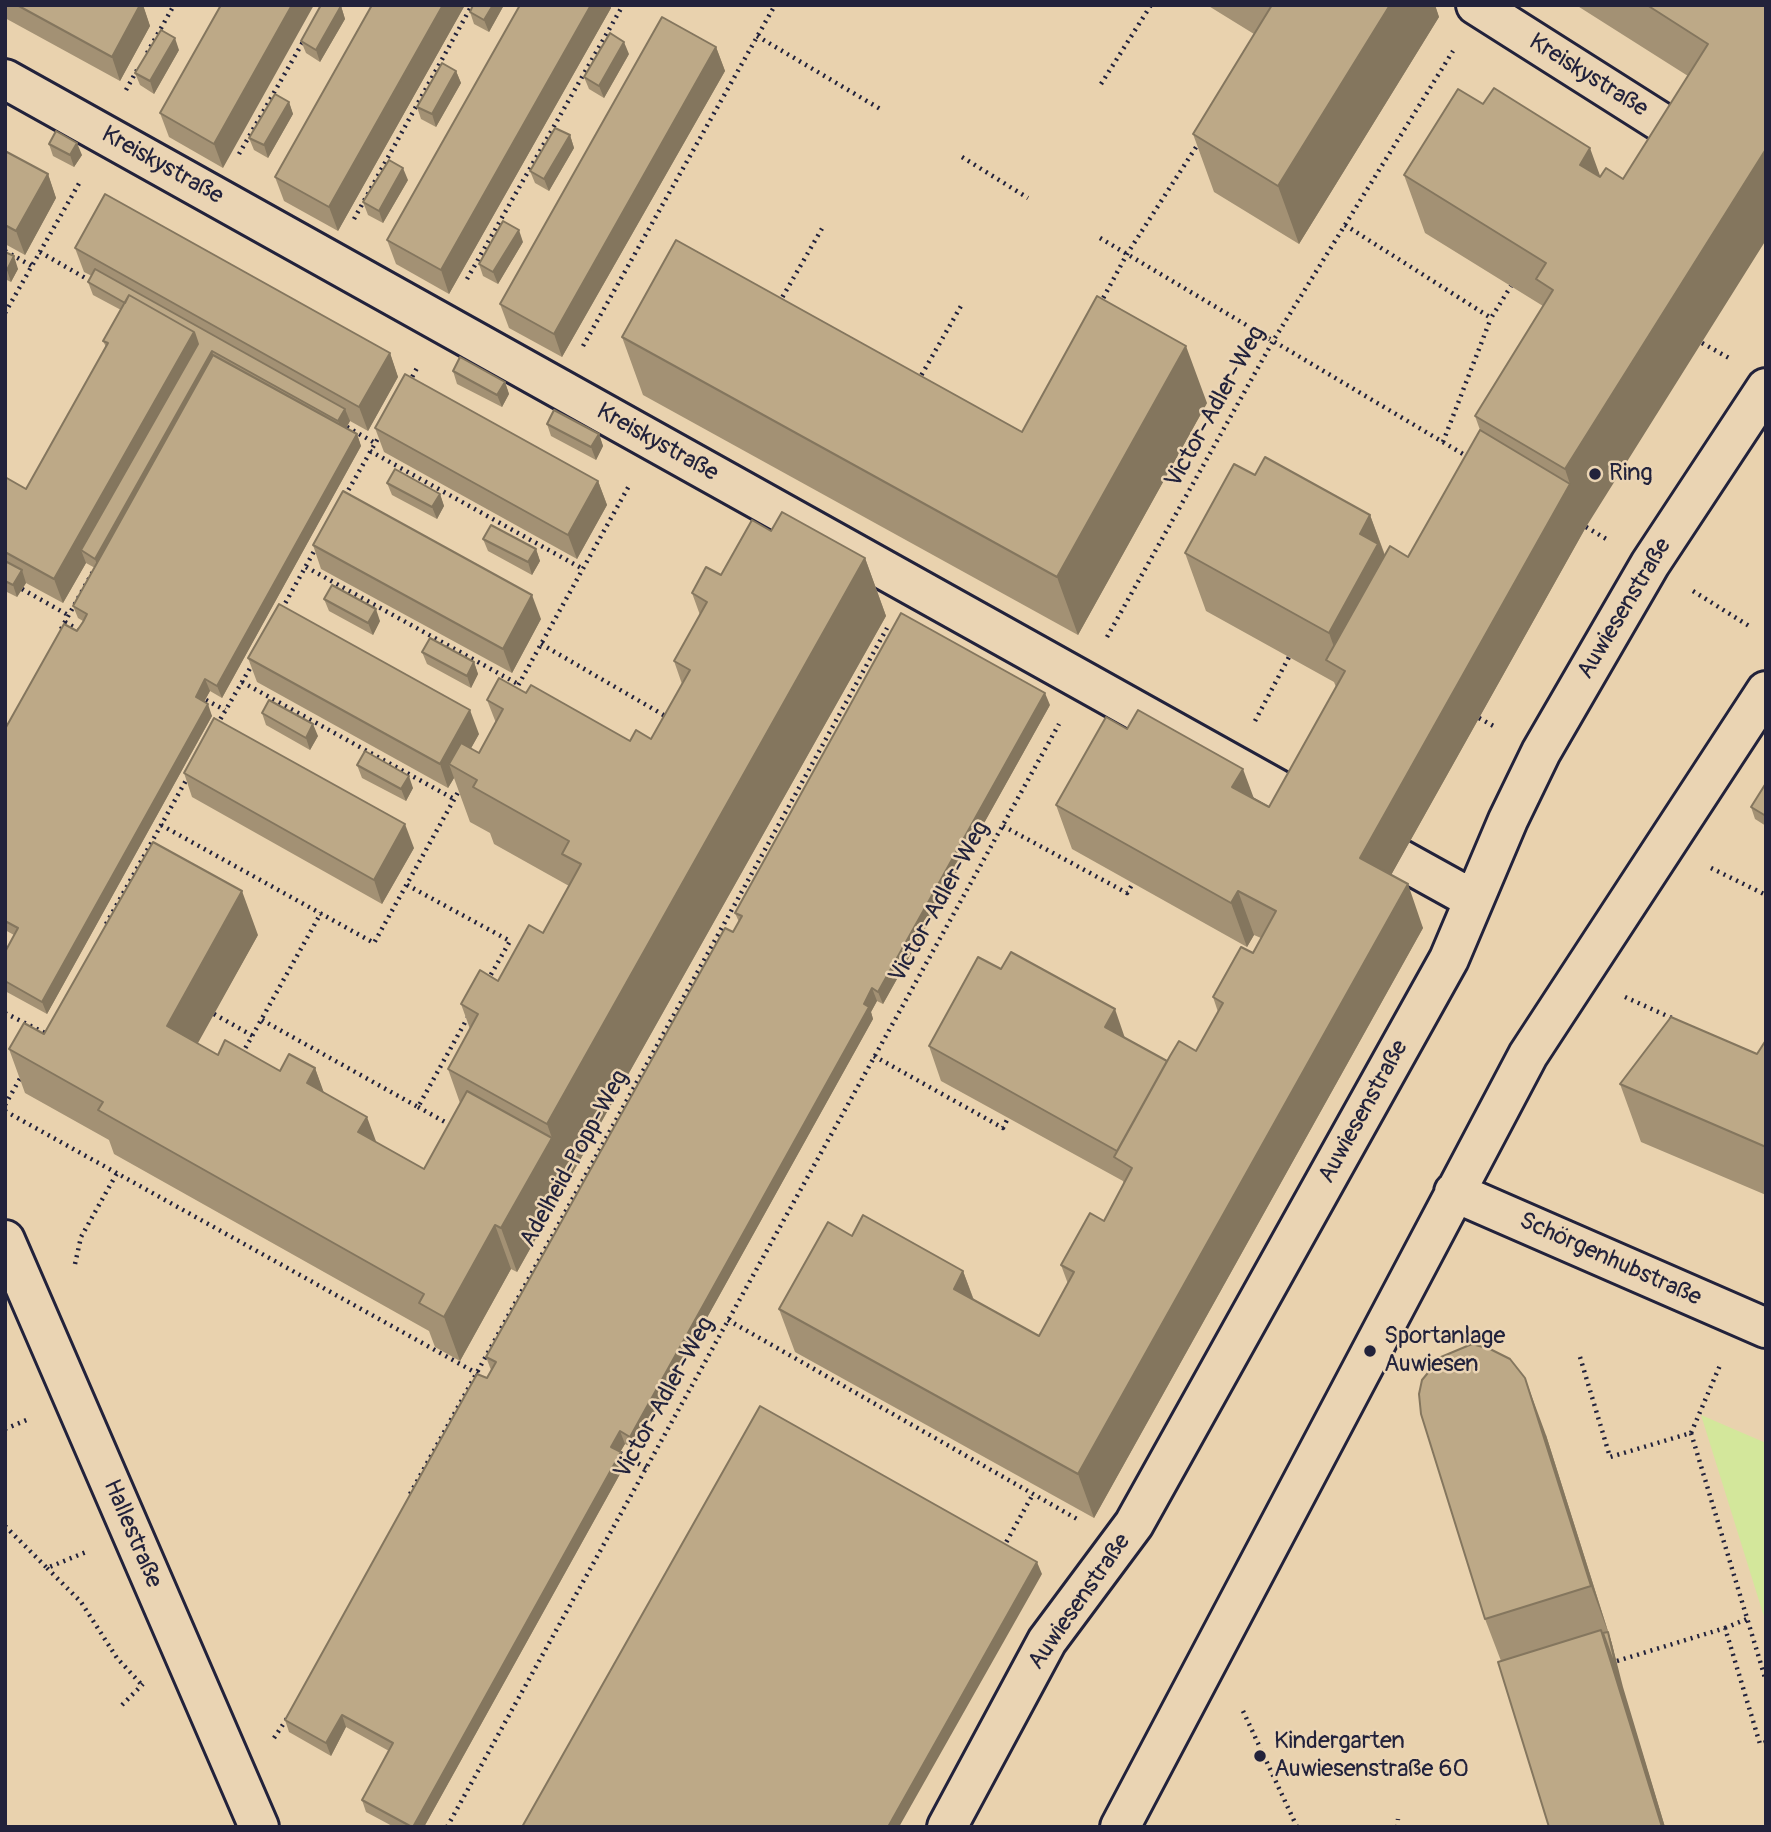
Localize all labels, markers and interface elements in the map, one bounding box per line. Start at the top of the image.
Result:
street label: Kreiskystraße [1523,28,1653,124]
street label: Kreiskystraße [96,121,228,211]
street label: Victor-Adler-Weg [1160,321,1272,493]
street label: Kreiskystraße [591,398,723,488]
place label: Ring [1609,460,1653,488]
marker: Ring [1587,466,1603,482]
street label: Auwiesenstraße [1572,533,1678,685]
street label: Victor-Adler-Weg [884,816,996,988]
street label: Auwiesenstraße [1313,1035,1415,1189]
street label: Adelheid-Popp-Weg [514,1066,636,1252]
street label: Schörgenhubstraße [1514,1207,1706,1313]
street label: Victor-Adler-Weg [609,1312,721,1484]
place label: Sportanlage Auwiesen [1384,1323,1505,1379]
marker: Sportanlage Auwiesen [1362,1343,1378,1359]
street label: Hallestraße [96,1476,168,1592]
street label: Auwiesenstraße [1023,1529,1137,1675]
place label: Kindergarten Auwiesenstraße 60 [1274,1728,1469,1784]
marker: Kindergarten Auwiesenstraße 60 [1252,1748,1268,1764]

